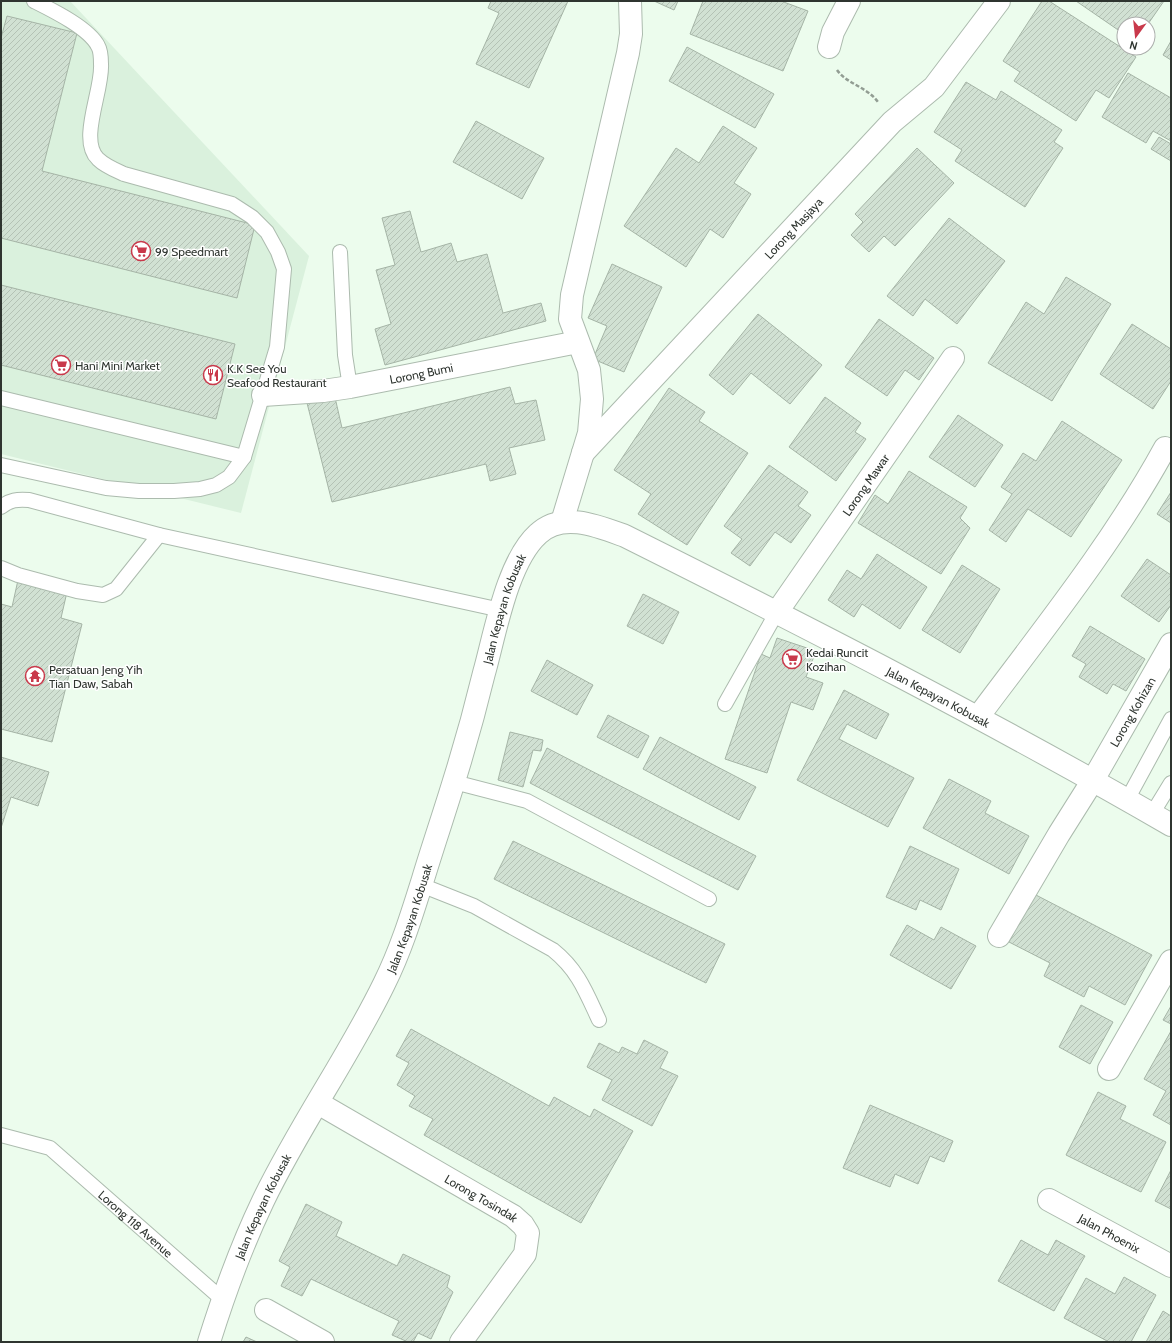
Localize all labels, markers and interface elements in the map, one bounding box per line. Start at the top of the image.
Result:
north arrow [1116,16,1156,56]
text: N [1128,38,1139,53]
street label: Lorong Masjaya [761,194,826,262]
supermarket icon: 99 Speedmart [130,240,152,262]
place label: 99 Speedmart [155,244,228,259]
supermarket icon: Hani Mini Market [50,354,72,376]
place label: Hani Mini Market [75,358,160,373]
street label: Lorong Bumi [388,359,454,387]
place label: K.K See You Seafood Restaurant [227,361,327,390]
restaurant icon: K.K See You Seafood Restaurant [202,364,224,386]
street label: Lorong Mawar [839,451,892,518]
street label: Jalan Kepayan Kobusak [479,550,529,666]
place label: Kedai Runcit Kozihan [806,645,868,674]
supermarket icon: Kedai Runcit Kozihan [781,648,803,670]
place label: Persatuan Jeng Yih Tian Daw, Sabah [49,662,142,691]
street label: Jalan Kepayan Kobusak [883,663,993,731]
temple icon: Persatuan Jeng Yih Tian Daw, Sabah [24,665,46,687]
street label: Lorong Kohizan [1106,674,1158,749]
street label: Jalan Kepayan Kobusak [382,861,435,976]
street label: Jalan Kepayan Kobusak [231,1150,294,1262]
street label: Lorong Tosindak [442,1171,522,1225]
street label: Lorong 118 Avenue [96,1187,176,1260]
street label: Jalan Phoenix [1075,1210,1143,1256]

